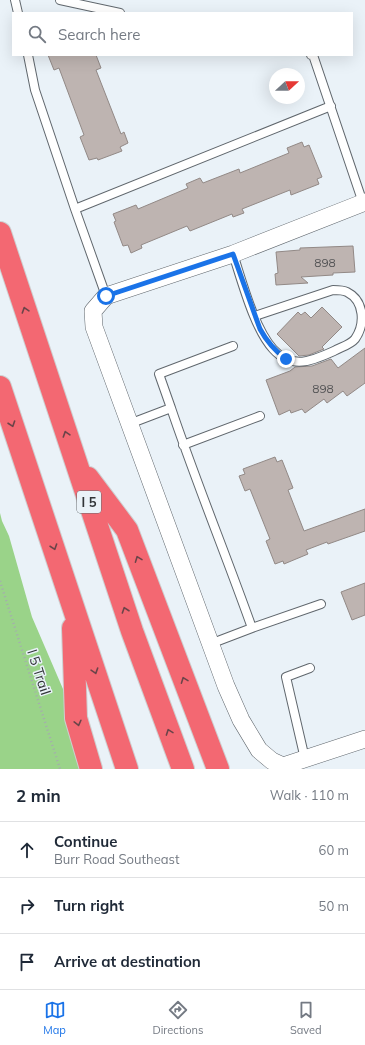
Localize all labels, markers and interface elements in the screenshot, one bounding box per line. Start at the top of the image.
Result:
search box [12,12,353,56]
icon: search [26,23,48,45]
text: Search here [58,25,140,44]
north arrow [269,68,305,104]
house number: 898 [314,255,336,270]
route start [97,287,115,305]
one-way arrow [22,307,30,314]
route end [277,350,295,368]
house number: 898 [312,381,334,396]
one-way arrow [8,421,16,428]
one-way arrow [63,430,71,437]
road number: I 5 [77,491,101,513]
one-way arrow [49,544,58,551]
one-way arrow [134,555,142,562]
one-way arrow [121,607,130,614]
street label: I 5 Trail [23,647,55,697]
one-way arrow [90,667,99,674]
one-way arrow [180,677,188,684]
one-way arrow [73,719,82,726]
one-way arrow [166,729,174,736]
text: 2 min [16,785,61,806]
text: Walk · 110 m [270,787,349,803]
text: Continue [54,832,117,851]
icon: ahead [16,839,38,861]
text: 60 m [319,842,349,858]
text: Burr Road Southeast [54,851,179,867]
icon: right [16,895,38,917]
text: Turn right [54,896,124,915]
text: 50 m [319,898,349,914]
icon: arrive [16,951,38,973]
text: Arrive at destination [54,952,201,971]
tab: Map [43,999,66,1037]
tab: Directions [153,999,203,1037]
tab: Saved [290,999,322,1037]

